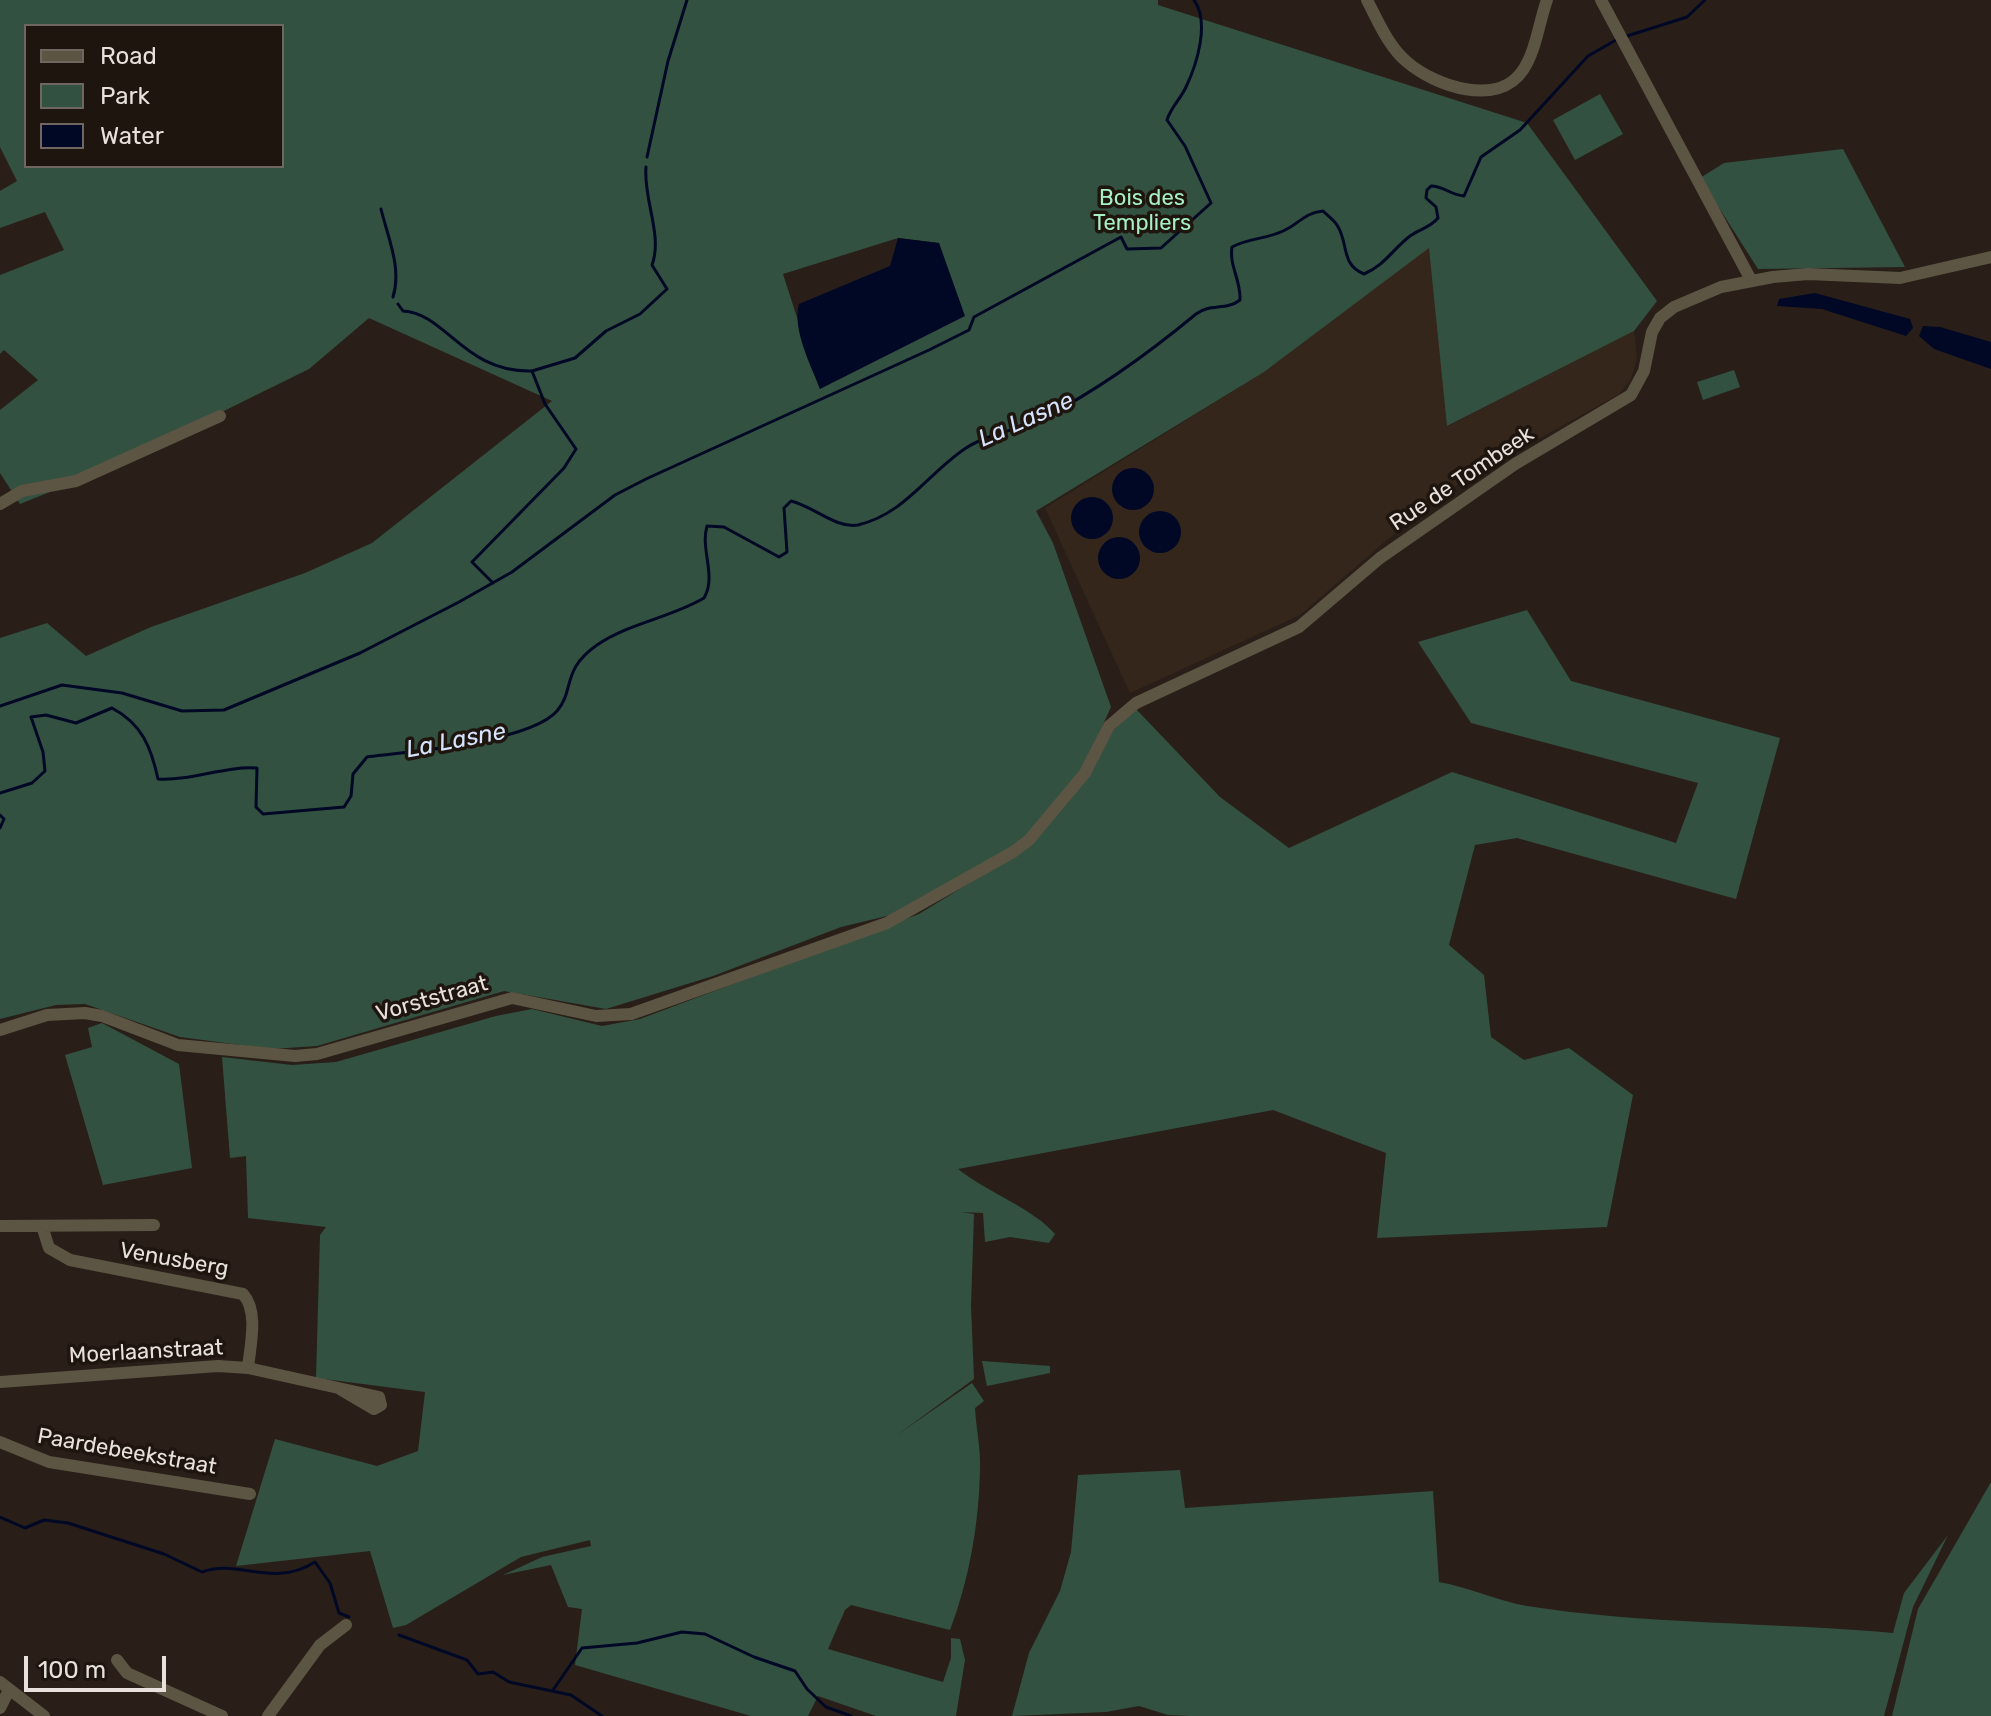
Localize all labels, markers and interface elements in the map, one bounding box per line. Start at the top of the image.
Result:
legend [24,24,284,168]
text: Road [100,42,157,70]
text: Park [100,82,150,110]
text: Water [100,122,164,150]
park label: Bois des Templiers [1093,186,1191,238]
water label: La Lasne [974,386,1078,454]
street label: Rue de Tombeek [1385,421,1539,537]
water label: La Lasne [404,717,508,765]
street label: Vorststraat [373,970,491,1028]
street label: Venusberg [118,1237,230,1283]
street label: Moerlaanstraat [68,1335,224,1369]
street label: Paardebeekstraat [35,1423,219,1481]
scale bar [28,1640,170,1690]
text: 100 m [38,1656,106,1684]

